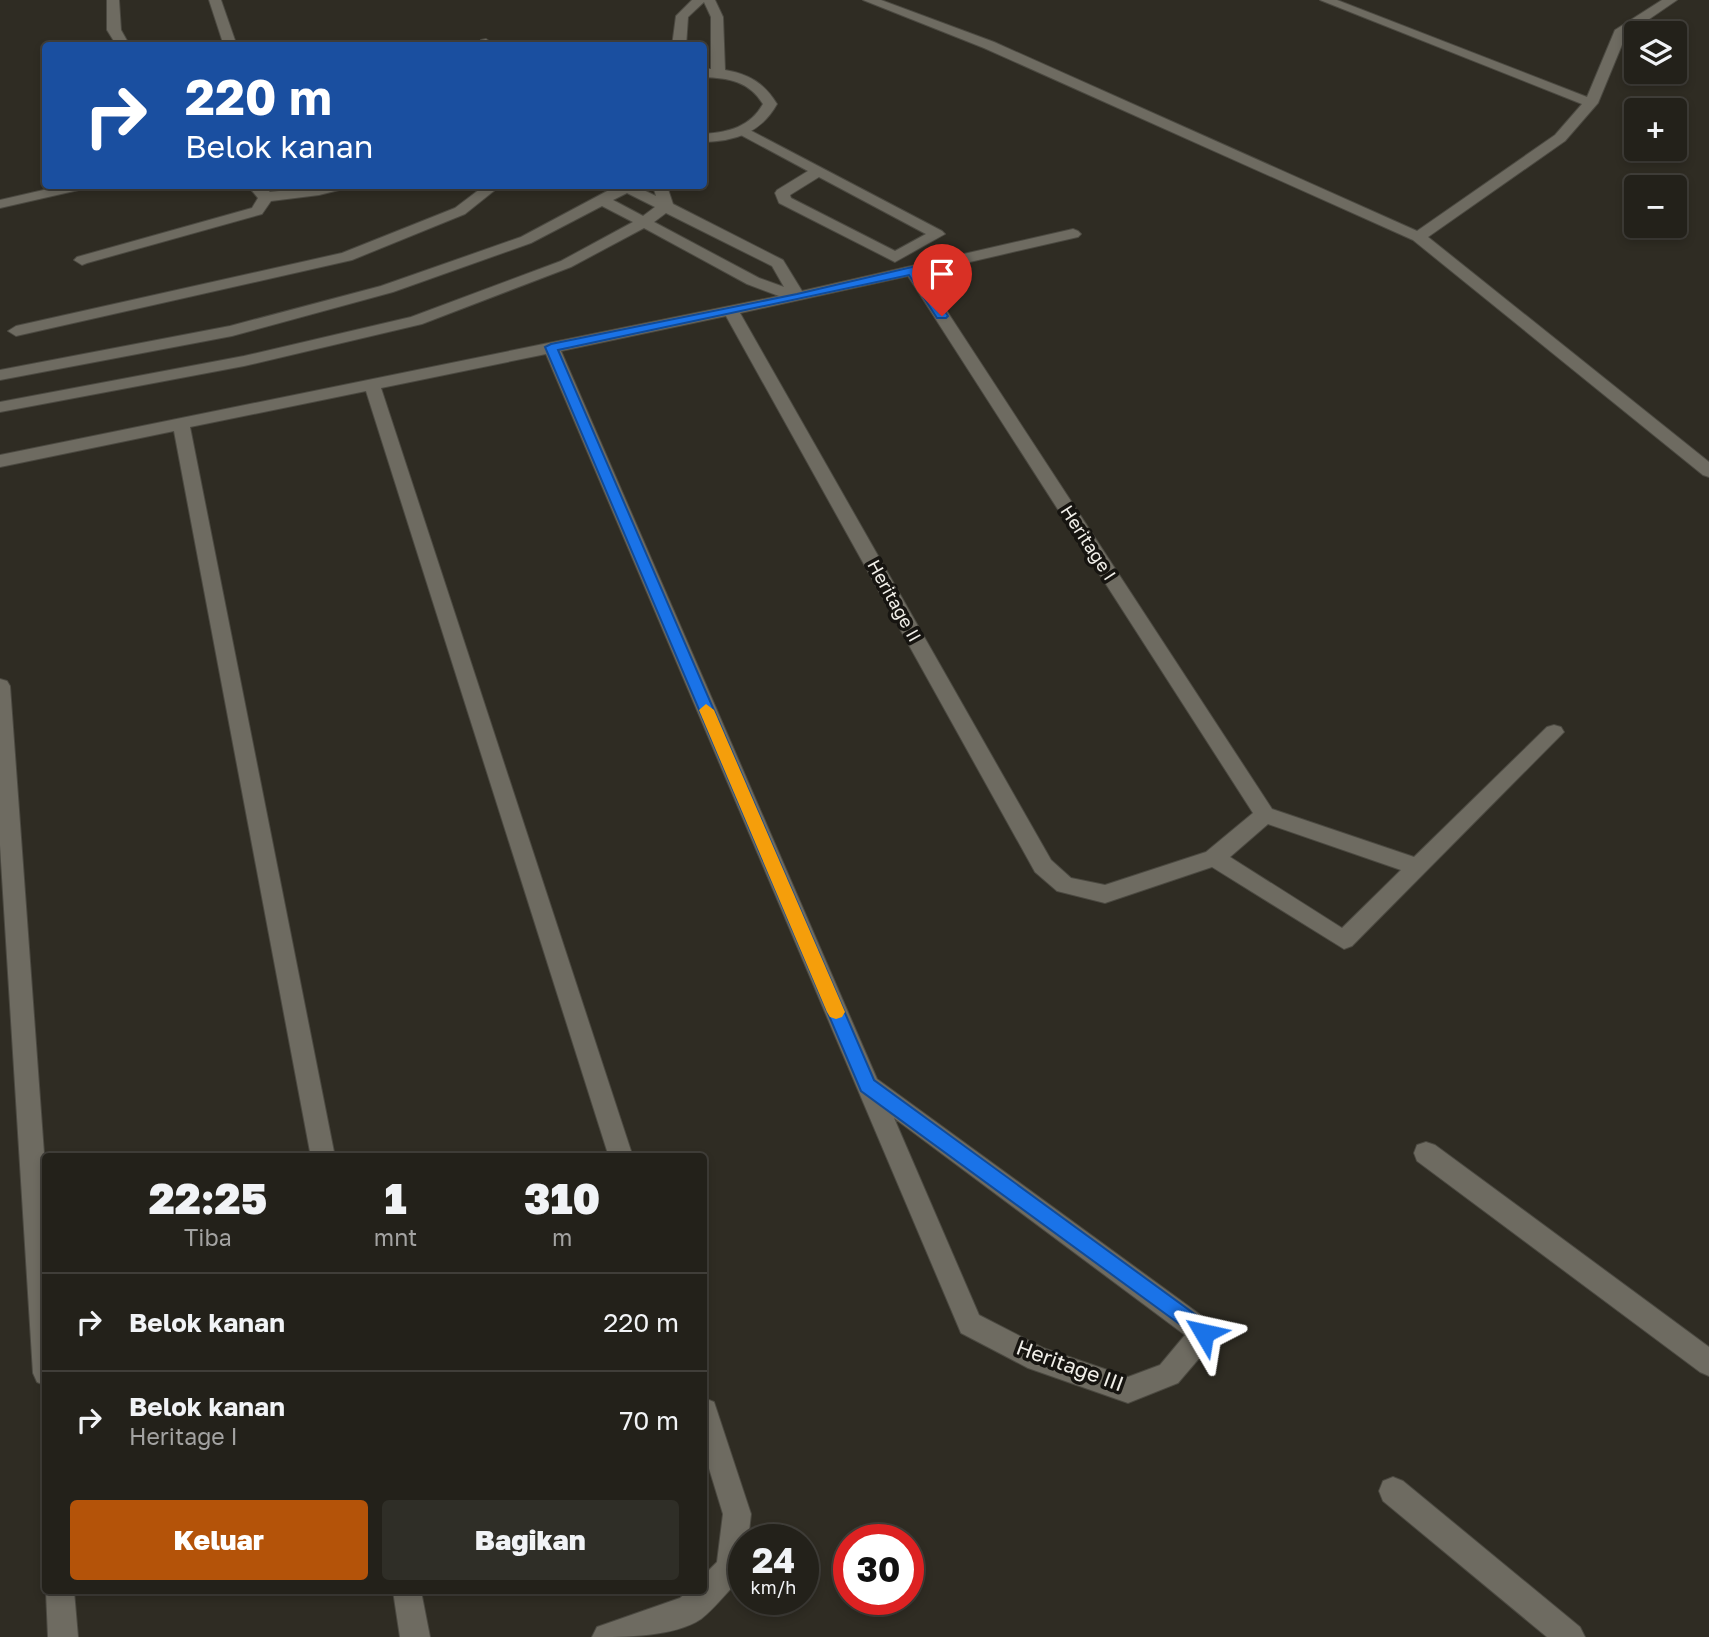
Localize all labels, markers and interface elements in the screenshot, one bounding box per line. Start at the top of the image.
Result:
map controls [1624,21,1687,238]
button: layers [1624,21,1687,84]
text: 220 m [185,67,332,126]
icon: right [70,70,161,161]
button: + [1624,98,1687,161]
text: Belok kanan [185,127,373,165]
button: − [1624,175,1687,238]
pin [912,244,972,316]
icon: arrive [923,255,961,293]
street label: Heritage I [1056,501,1121,584]
street label: Heritage II [863,556,926,645]
text: 22:25 [149,1173,267,1223]
text: 1 [384,1173,407,1223]
text: 310 [524,1173,600,1223]
text: Tiba [184,1223,232,1251]
text: mnt [374,1223,417,1251]
text: m [552,1223,572,1251]
position arrow [1167,1296,1241,1370]
icon: right [70,1303,108,1341]
text: Belok kanan [129,1307,285,1338]
text: 220 m [603,1307,679,1338]
street label: Heritage III [1013,1334,1128,1396]
text: Belok kanan [129,1391,285,1422]
icon: right [70,1401,108,1439]
text: 70 m [620,1405,679,1436]
text: Heritage I [129,1422,238,1450]
button: Keluar [70,1500,368,1580]
button: Bagikan [382,1500,679,1580]
speed limit sign: 30 [833,1524,924,1615]
text: 24 [752,1539,795,1581]
text: km/h [751,1576,796,1598]

